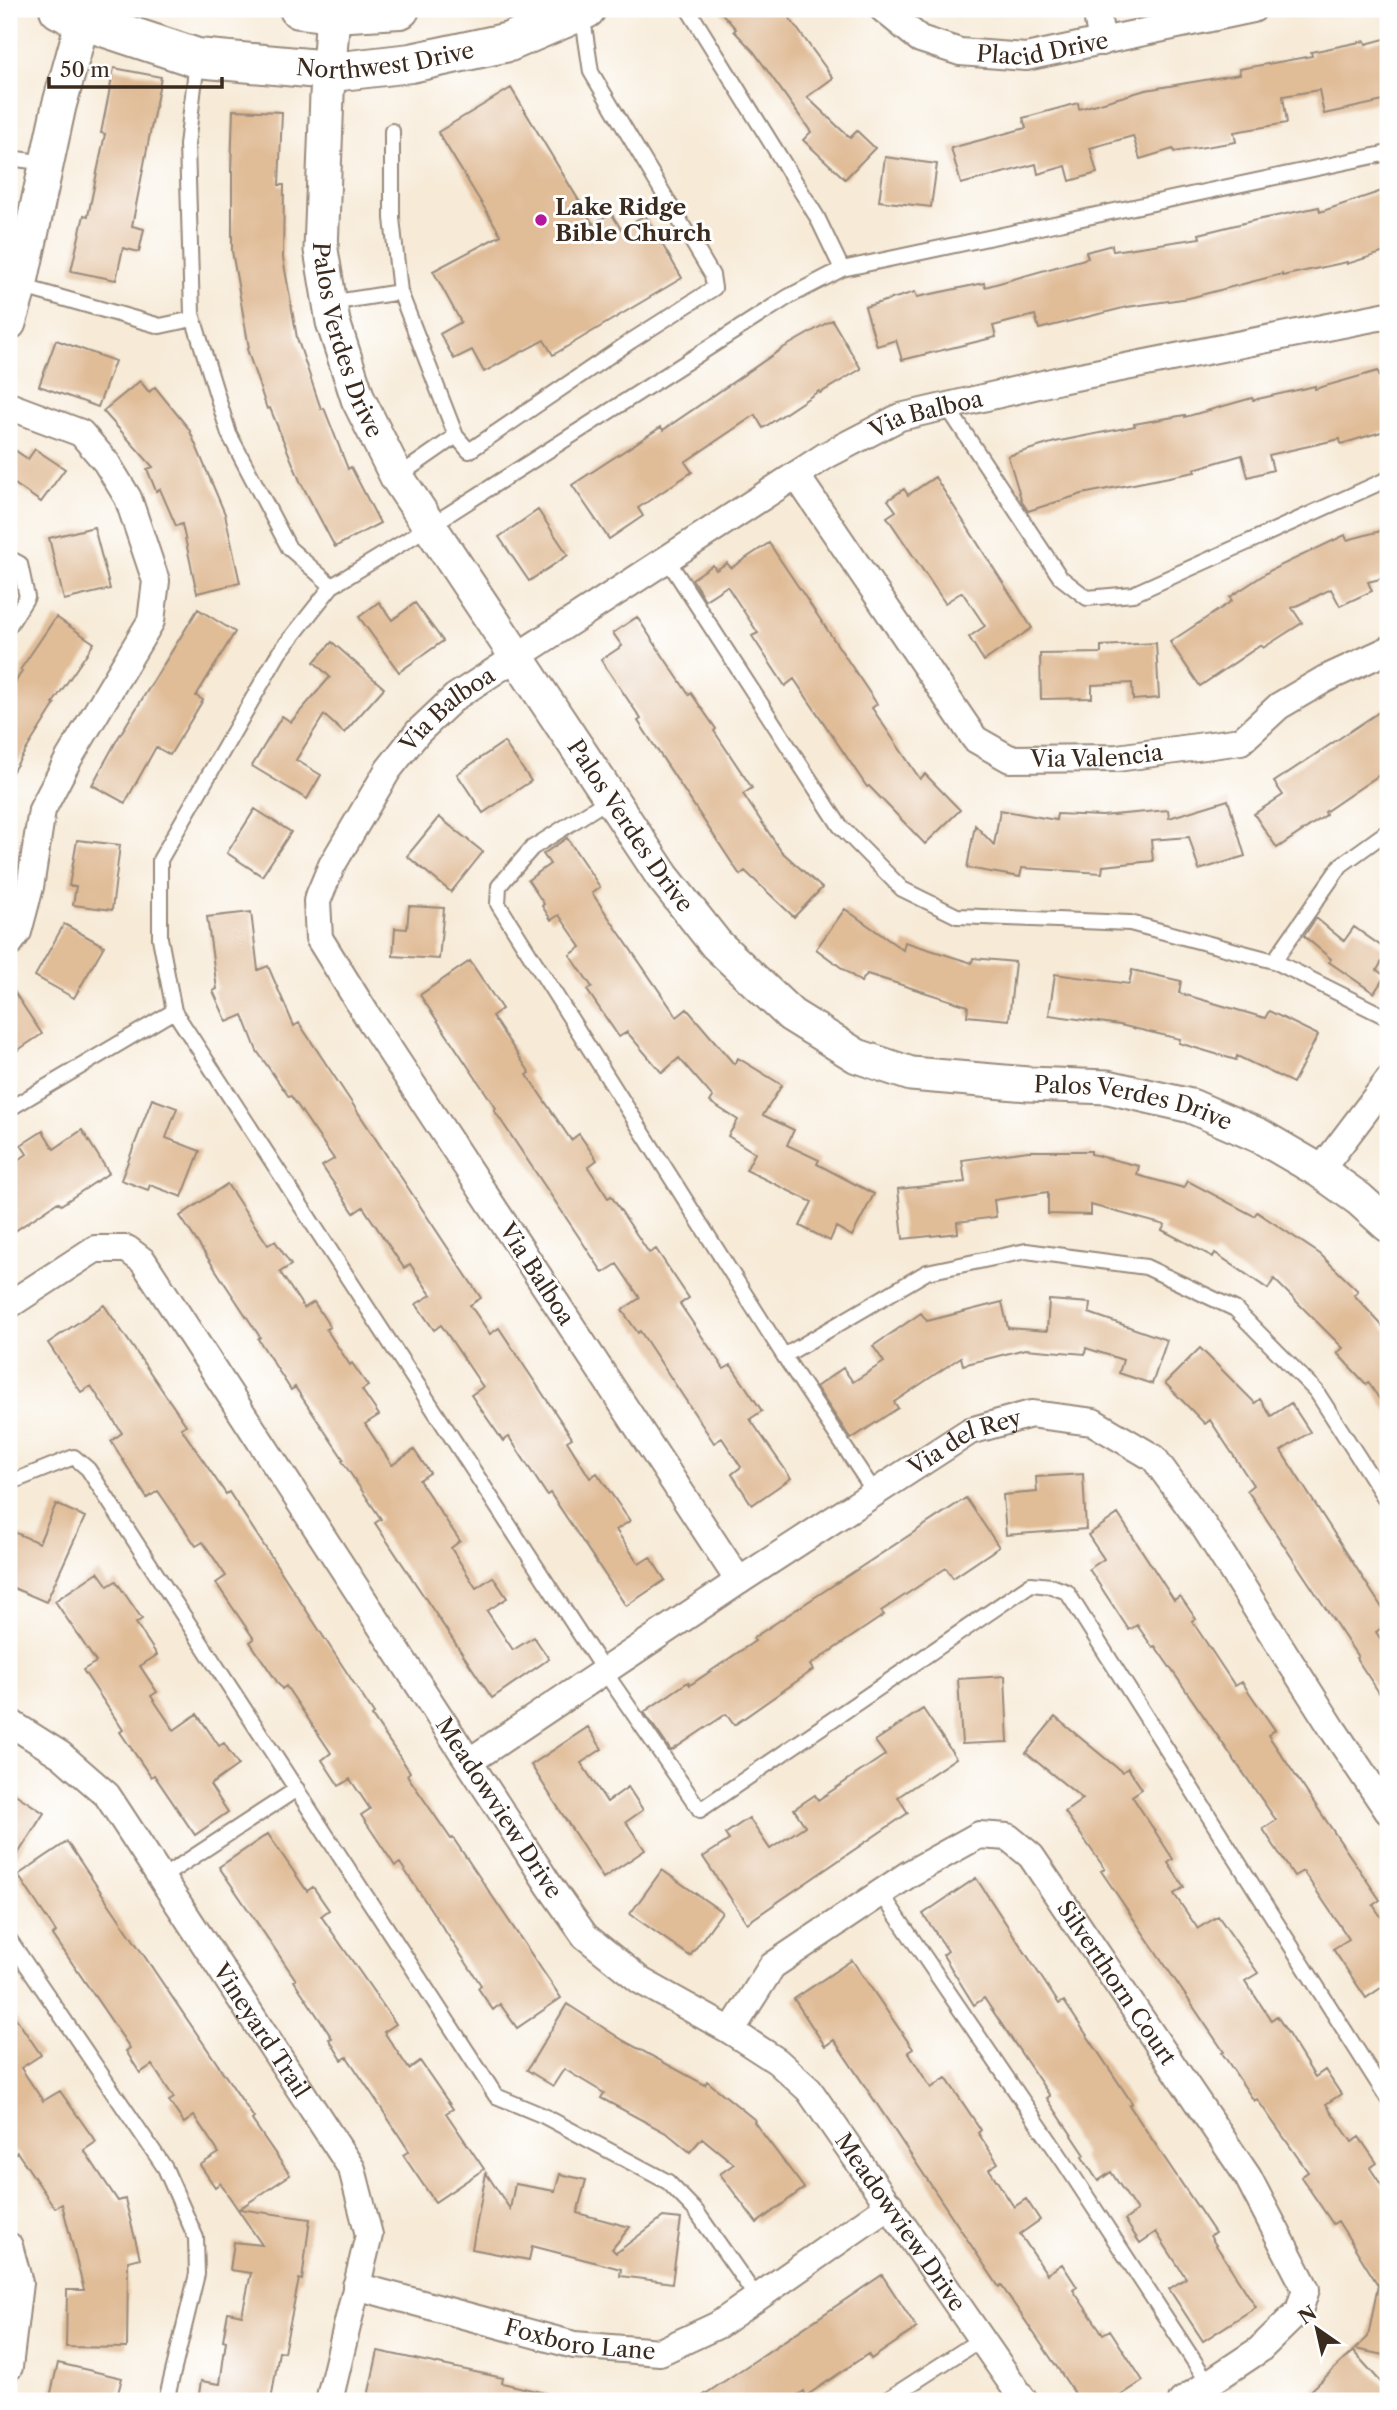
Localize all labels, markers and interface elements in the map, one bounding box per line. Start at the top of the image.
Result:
street label: Placid Drive [976,26,1111,71]
street label: Northwest Drive [295,36,477,85]
scale bar [49,46,222,90]
text: 50 m [60,57,110,82]
place label: Lake Ridge Bible Church [555,193,712,247]
marker: Lake Ridge Bible Church [533,212,549,228]
street label: Palos Verdes Drive [307,242,389,442]
street label: Via Balboa [864,384,986,445]
street label: Via Balboa [393,660,501,758]
street label: Palos Verdes Drive [561,734,699,918]
street label: Via Valencia [1029,738,1165,773]
street label: Palos Verdes Drive [1033,1070,1237,1136]
street label: Via Balboa [493,1217,581,1331]
street label: Via del Rey [902,1403,1025,1482]
street label: Meadowview Drive [430,1712,568,1904]
street label: Silverthorn Court [1051,1895,1182,2070]
street label: Vineyard Trail [206,1957,316,2103]
street label: Meadowview Drive [829,2128,972,2317]
north arrow [1282,2294,1352,2364]
text: N [1294,2301,1321,2329]
street label: Foxboro Lane [501,2313,657,2366]

